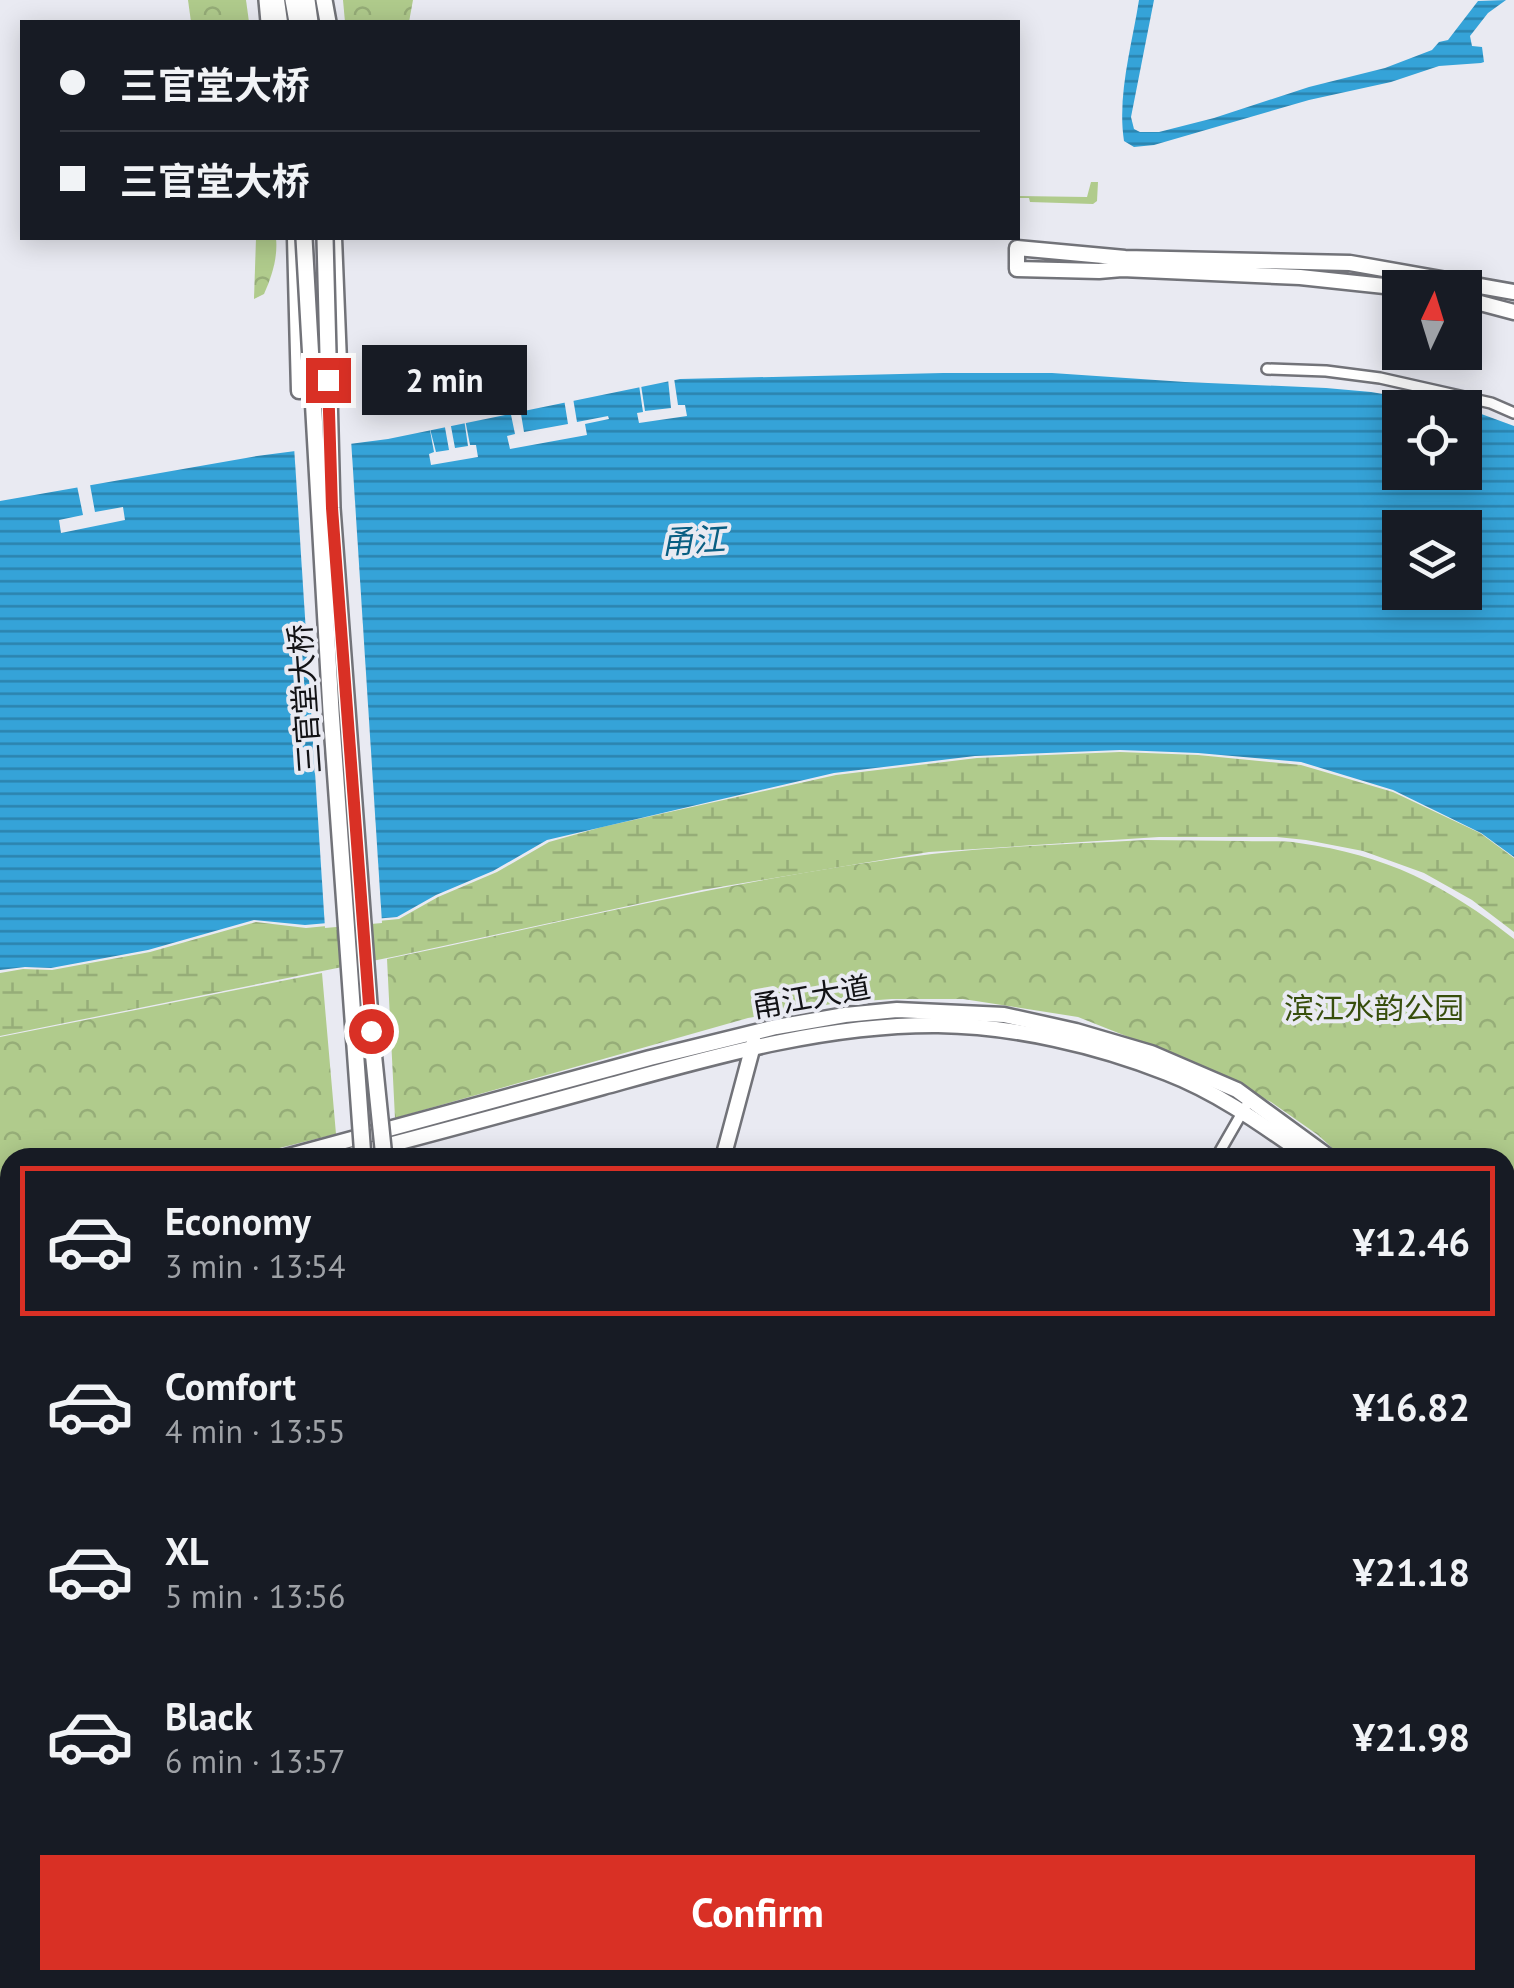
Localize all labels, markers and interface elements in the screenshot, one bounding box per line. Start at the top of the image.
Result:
text: 三官堂大桥 [120,60,310,109]
text: 三官堂大桥 [120,156,310,205]
north arrow [1382,270,1482,370]
map controls [1382,270,1482,610]
callout: 2 min [363,345,528,415]
route end [306,358,351,403]
text: 2 min [405,359,484,401]
button: locate [1382,390,1482,490]
button: layers [1382,510,1482,610]
water label: 甬江 [660,517,729,563]
street label: 三官堂大桥 [279,623,329,775]
street label: 甬江大道 [749,966,873,1026]
park label: 滨江水韵公园 [1284,988,1464,1027]
route start [349,1009,394,1054]
icon: car [45,1196,135,1286]
text: Economy [165,1196,311,1245]
text: ¥12.46 [1353,1217,1470,1266]
text: 3 min · 13:54 [165,1245,345,1287]
icon: car [45,1361,135,1451]
text: Comfort [165,1361,296,1410]
text: ¥16.82 [1353,1382,1470,1431]
text: 4 min · 13:55 [165,1410,345,1452]
icon: car [45,1526,135,1616]
text: XL [165,1526,209,1575]
text: ¥21.18 [1353,1547,1470,1596]
text: 5 min · 13:56 [165,1575,345,1617]
icon: car [45,1691,135,1781]
text: Black [165,1691,253,1740]
text: ¥21.98 [1353,1712,1470,1761]
text: 6 min · 13:57 [165,1740,345,1782]
button: Confirm [40,1855,1475,1970]

